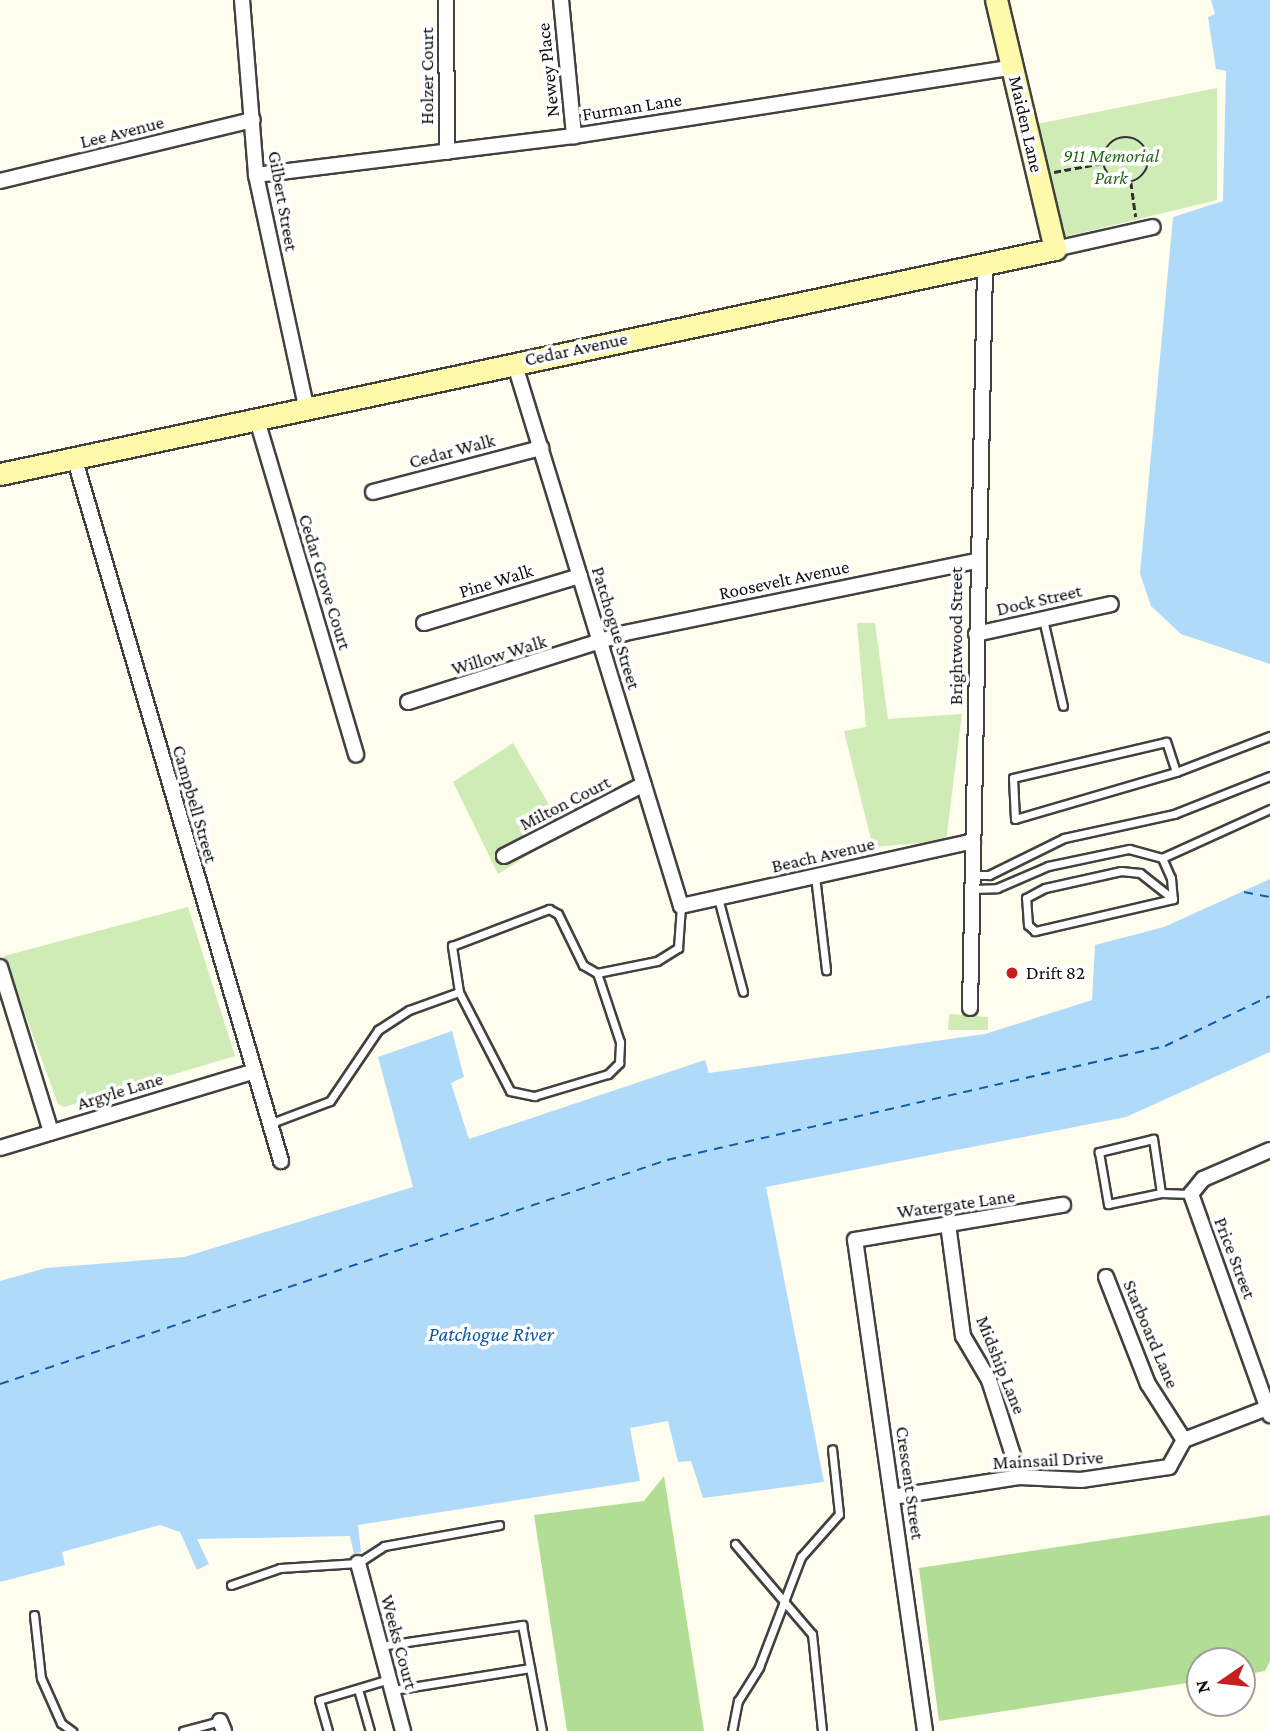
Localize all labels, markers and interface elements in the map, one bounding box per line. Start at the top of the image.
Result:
street label: Newey Place [532,22,564,118]
street label: Holzer Court [416,27,438,125]
street label: Maiden Lane [1004,73,1048,175]
street label: Furman Lane [581,88,683,126]
street label: Lee Avenue [78,111,166,153]
park label: 911 Memorial Park [1063,145,1159,189]
street label: Gilbert Street [263,149,303,253]
street label: Cedar Avenue [523,327,629,371]
street label: Cedar Walk [407,429,497,473]
street label: Cedar Grove Court [294,511,356,653]
street label: Roosevelt Avenue [717,555,851,605]
street label: Pine Walk [456,559,536,603]
street label: Patchogue Street [586,564,646,692]
street label: Brightwood Street [945,567,967,705]
street label: Dock Street [994,579,1084,621]
street label: Willow Walk [449,630,549,680]
street label: Campbell Street [167,743,223,865]
street label: Milton Court [516,770,614,836]
street label: Beach Avenue [769,832,877,878]
place label: Drift 82 [1026,962,1085,984]
marker: Drift 82 [1004,965,1020,981]
street label: Argyle Lane [74,1067,166,1115]
street label: Watergate Lane [895,1184,1017,1224]
street label: Price Street [1209,1214,1261,1302]
street label: Starboard Lane [1118,1276,1184,1392]
street label: Midship Lane [971,1313,1031,1417]
water label: Patchogue River [428,1321,554,1347]
street label: Crescent Street [891,1425,929,1541]
street label: Mainsail Drive [992,1446,1104,1474]
street label: Weeks Court [375,1592,423,1692]
north arrow [1186,1647,1256,1717]
text: N [1190,1678,1214,1696]

